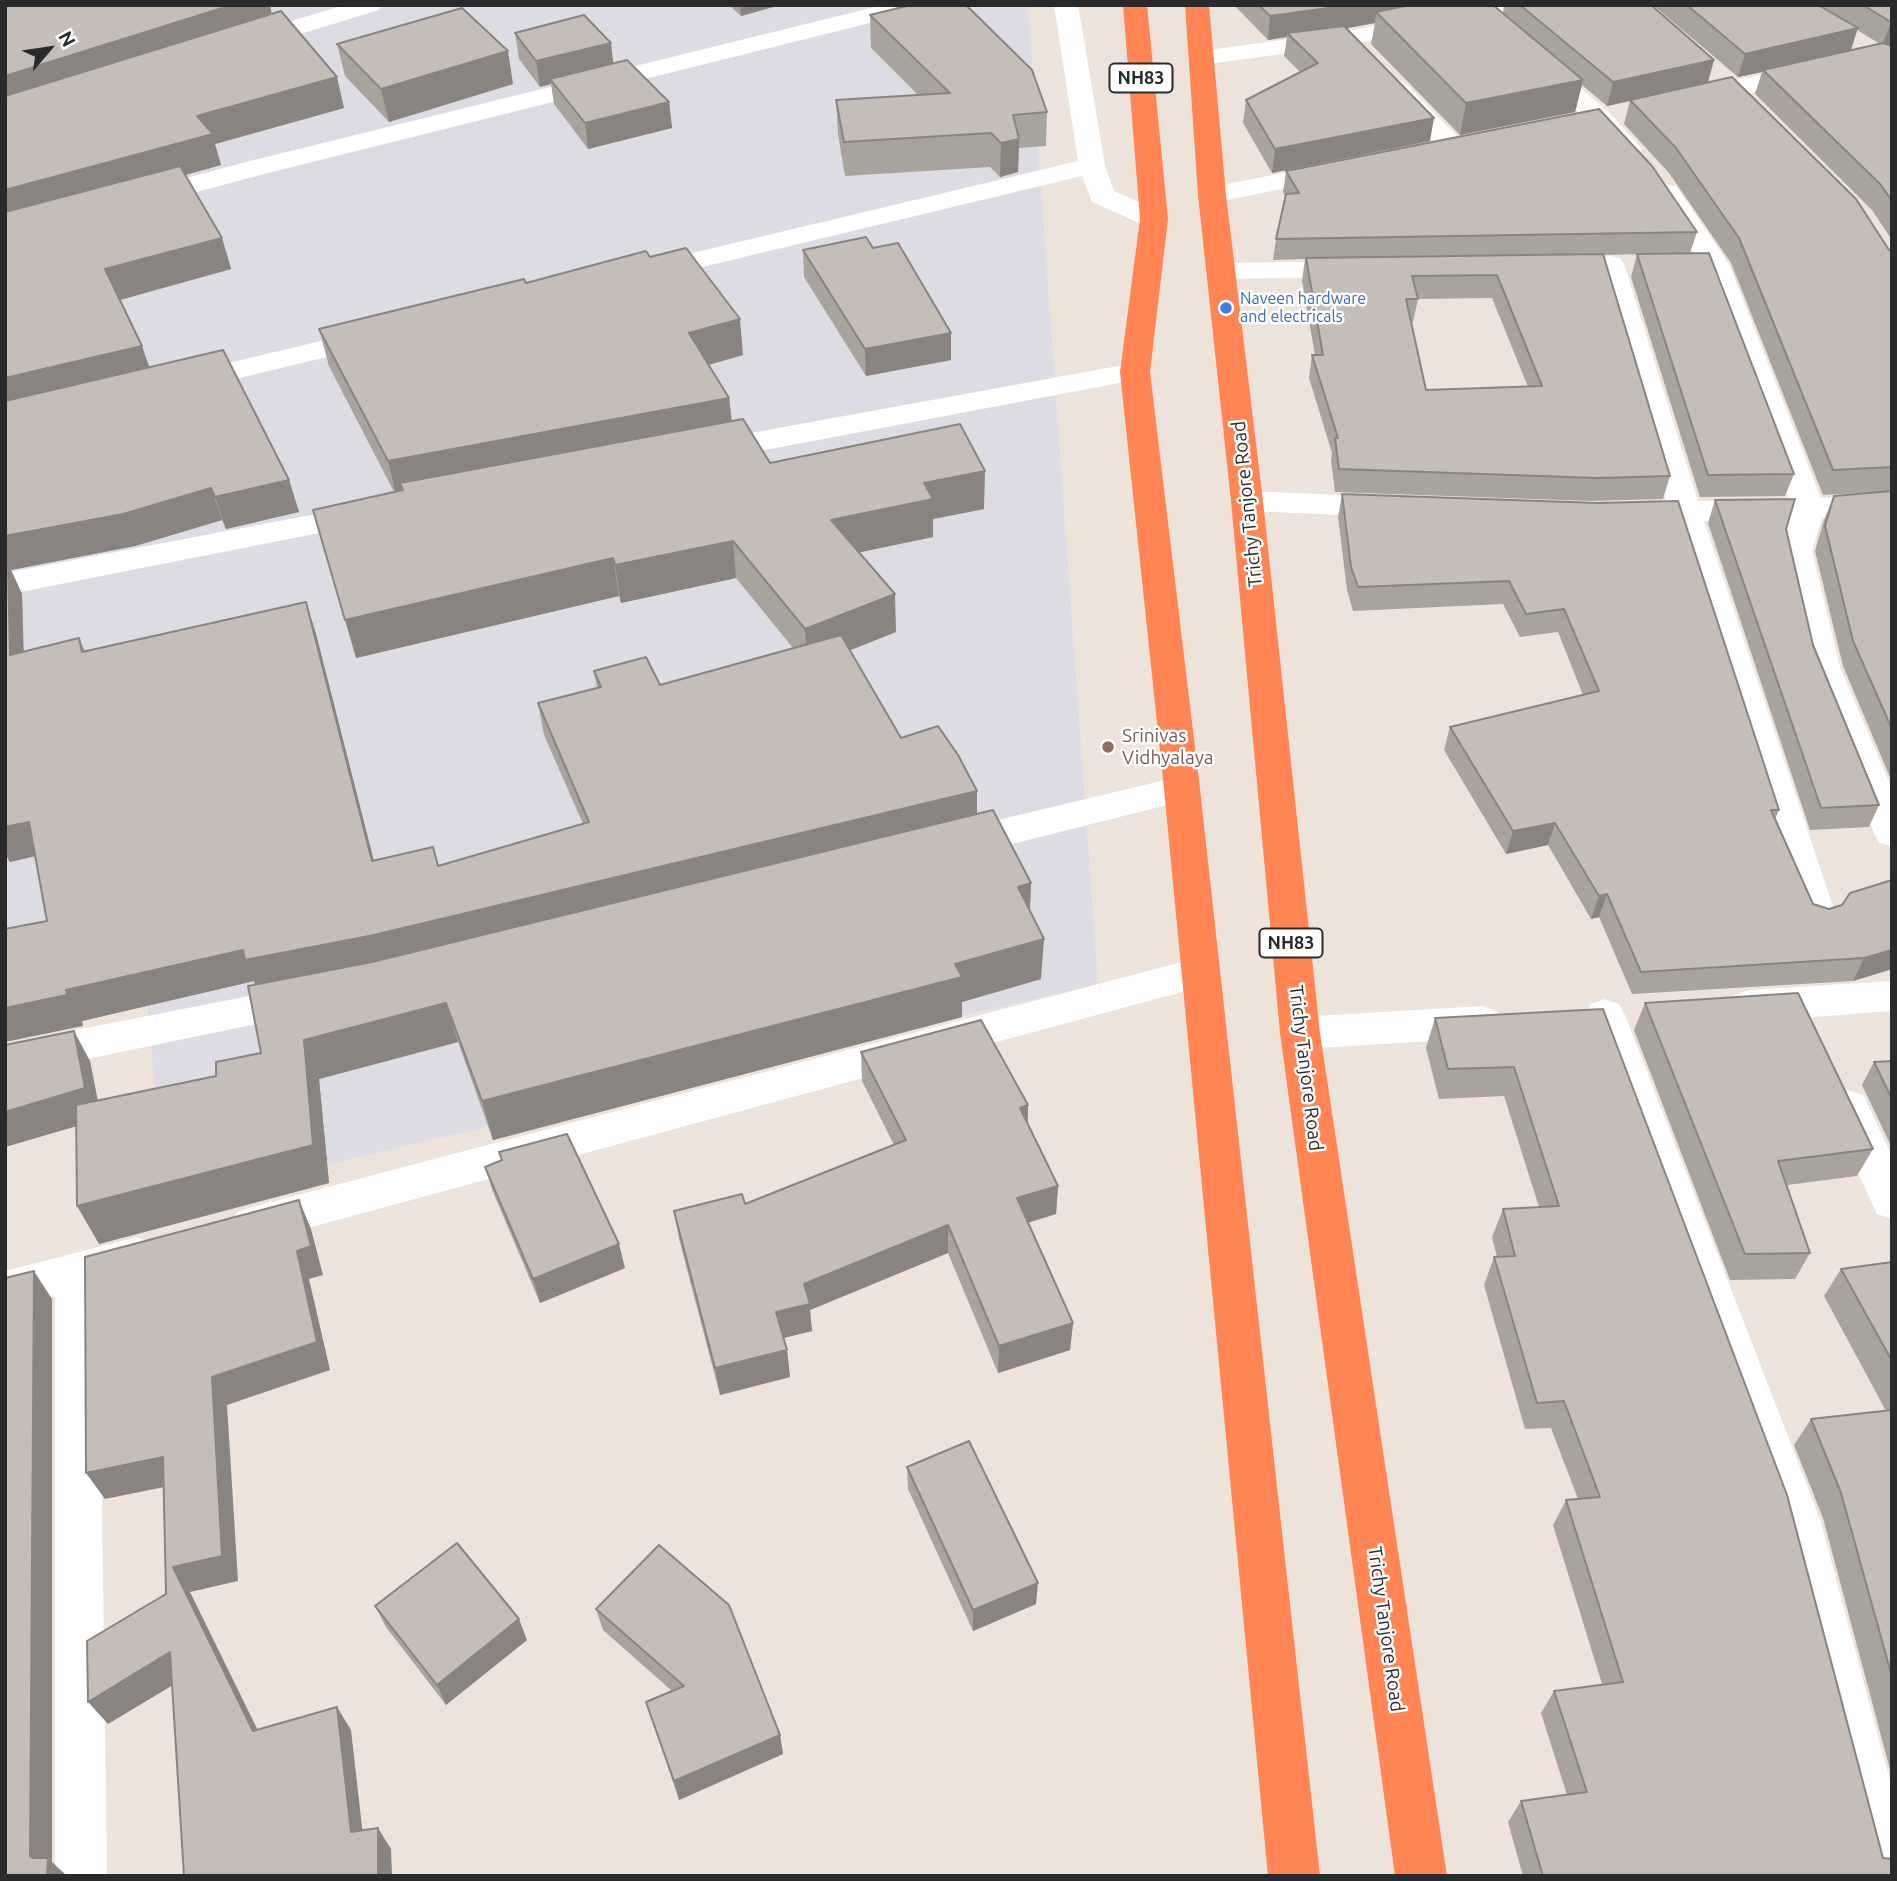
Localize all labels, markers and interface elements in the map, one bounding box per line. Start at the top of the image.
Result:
north arrow [14,14,84,84]
text: N [54,27,80,50]
road number: NH83 [1110,64,1172,92]
place label: Naveen hardware and electricals [1240,289,1366,327]
marker: Naveen hardware and electricals [1218,300,1234,316]
street label: Trichy Tanjore Road [1227,420,1267,588]
place label: Srinivas Vidhyalaya [1122,725,1214,769]
marker: Srinivas Vidhyalaya [1100,739,1116,755]
road number: NH83 [1260,928,1322,958]
street label: Trichy Tanjore Road [1285,984,1327,1152]
street label: Trichy Tanjore Road [1363,1545,1409,1713]

